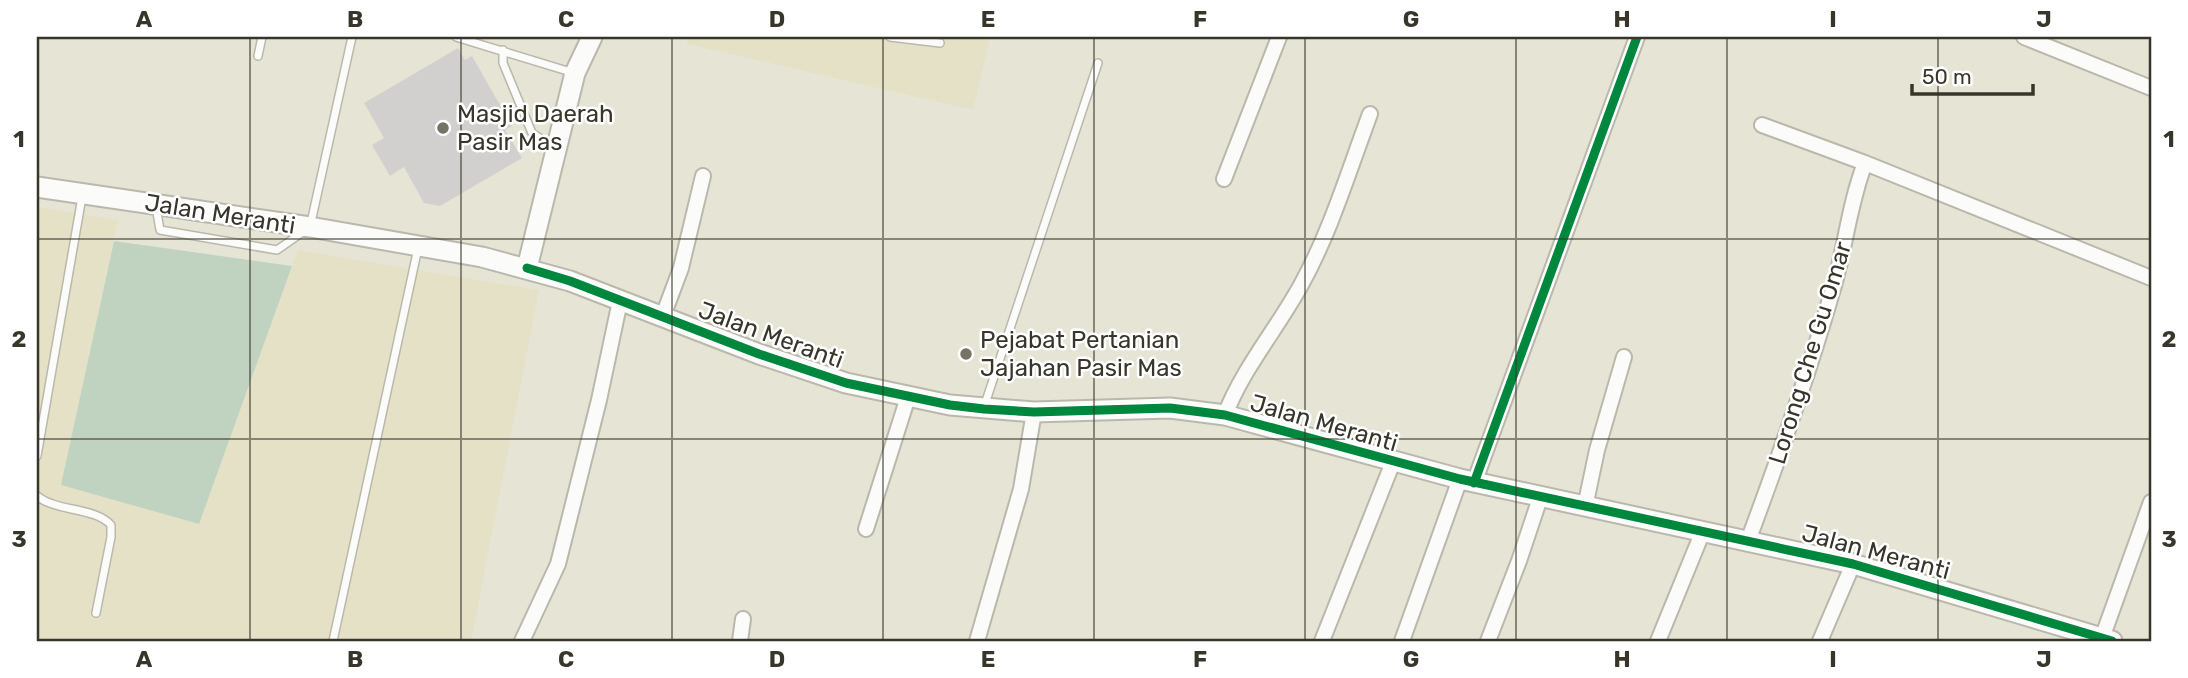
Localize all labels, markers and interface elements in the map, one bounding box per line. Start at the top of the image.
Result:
text: A [136,5,153,33]
text: B [347,5,363,33]
text: C [558,5,574,33]
text: D [769,5,785,33]
text: E [981,5,995,33]
text: F [1193,5,1207,33]
text: G [1403,5,1419,33]
text: H [1613,5,1631,33]
text: I [1829,5,1837,33]
text: J [2036,5,2052,33]
scale bar [1912,52,2032,96]
text: 50 m [1922,64,1972,89]
place label: Masjid Daerah Pasir Mas [457,100,614,156]
marker: Masjid Daerah Pasir Mas [435,120,451,136]
text: 1 [13,125,25,153]
text: 1 [2163,125,2175,153]
street label: Jalan Meranti [143,188,297,240]
street label: Lorong Che Gu Omar [1763,238,1857,468]
street label: Jalan Meranti [695,296,847,374]
text: 2 [12,325,26,353]
text: 2 [2162,325,2176,353]
place label: Pejabat Pertanian Jajahan Pasir Mas [980,326,1182,382]
marker: Pejabat Pertanian Jajahan Pasir Mas [958,346,974,362]
street label: Jalan Meranti [1247,389,1401,457]
street label: Jalan Meranti [1799,519,1953,585]
text: 3 [11,525,27,553]
text: 3 [2161,525,2177,553]
text: A [136,645,153,673]
text: B [347,645,363,673]
text: C [558,645,574,673]
text: D [769,645,785,673]
text: E [981,645,995,673]
text: F [1193,645,1207,673]
text: G [1403,645,1419,673]
text: H [1613,645,1631,673]
text: I [1829,645,1837,673]
text: J [2036,645,2052,673]

